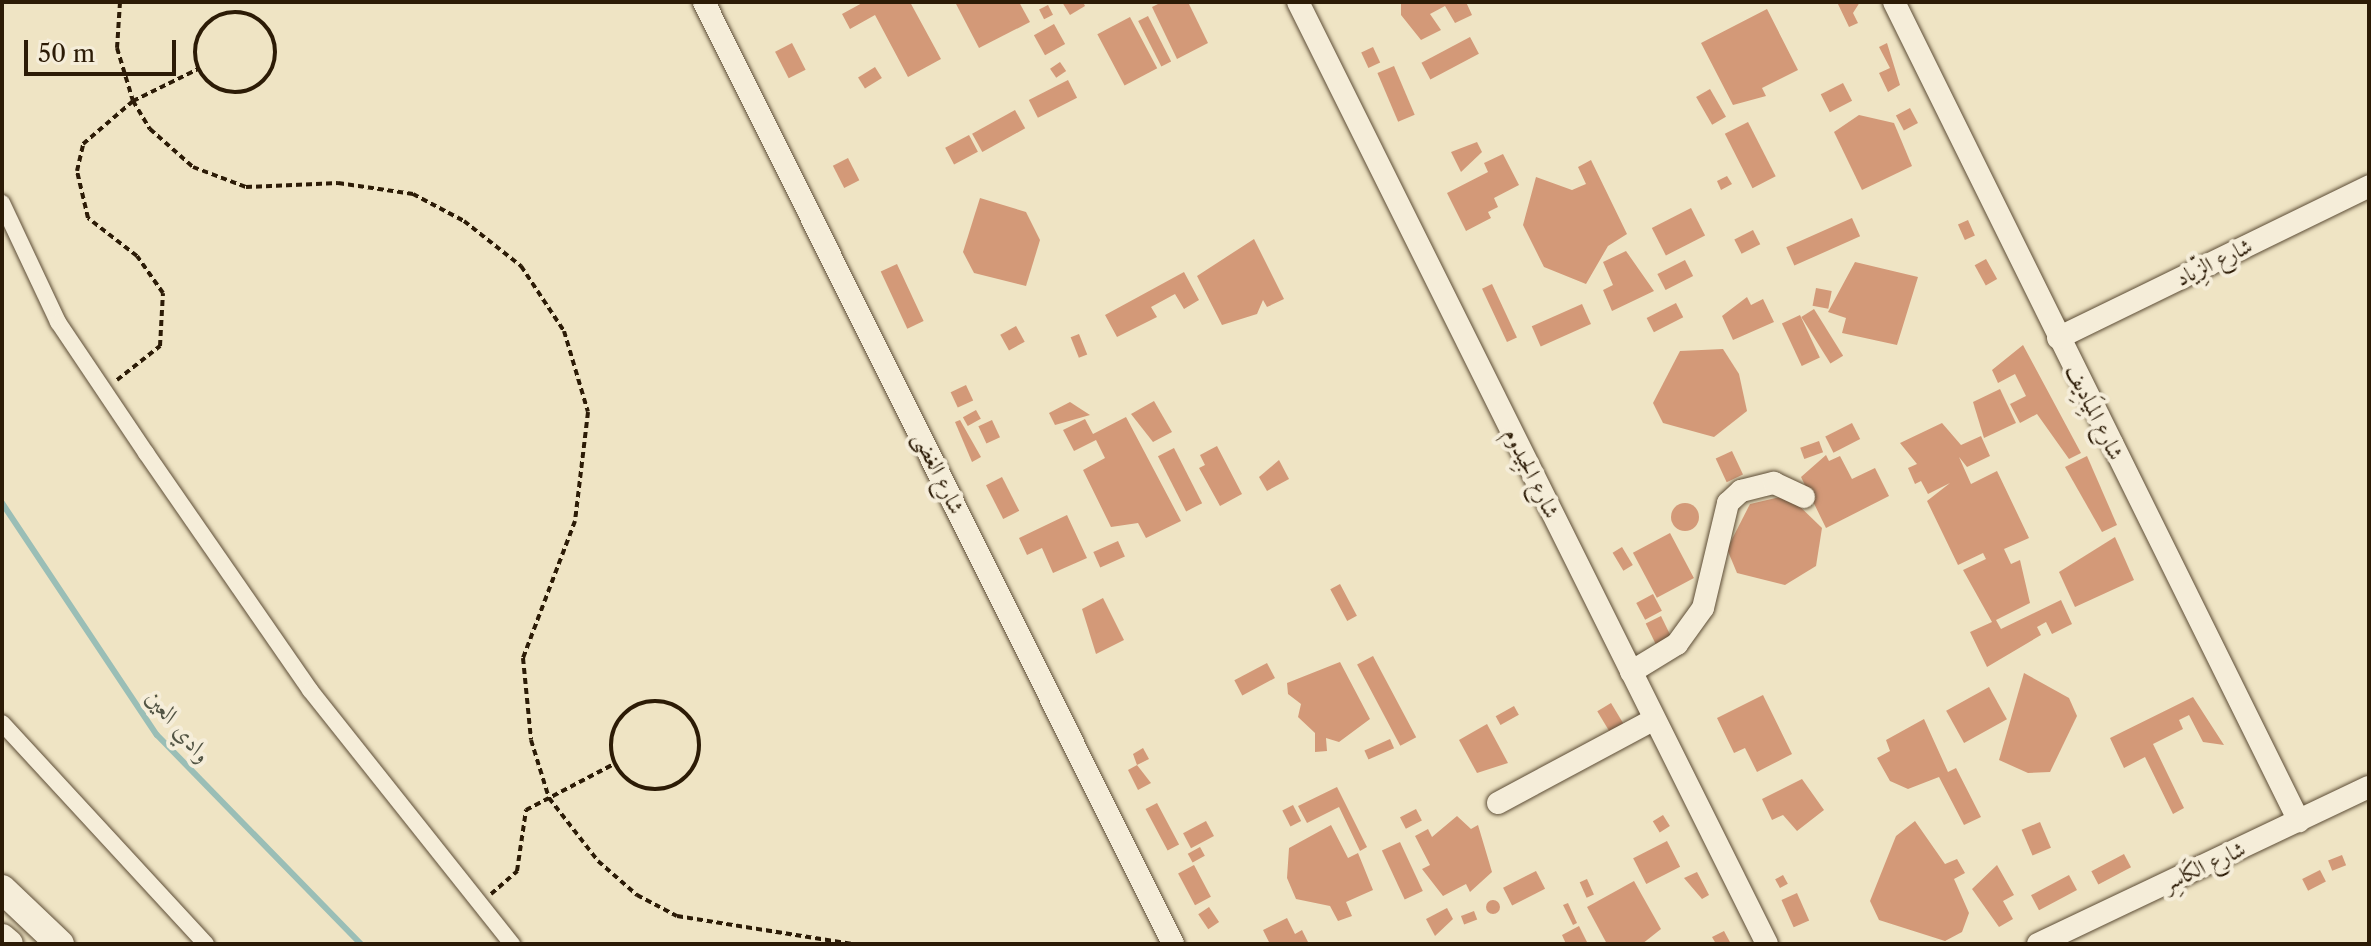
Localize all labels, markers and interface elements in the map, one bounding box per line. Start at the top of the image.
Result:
scale bar [28,24,180,74]
text: 50 m [38,39,95,68]
street label: شارع الزِّياد [2171,232,2257,292]
street label: شارع المِيَادِيف [2061,360,2129,464]
street label: شارع الجِيدوم [1499,424,1565,522]
street label: شارع الغضى [908,428,970,518]
water label: وادي العين [140,683,218,769]
street label: شارع الكَاسِر [2158,835,2250,897]

